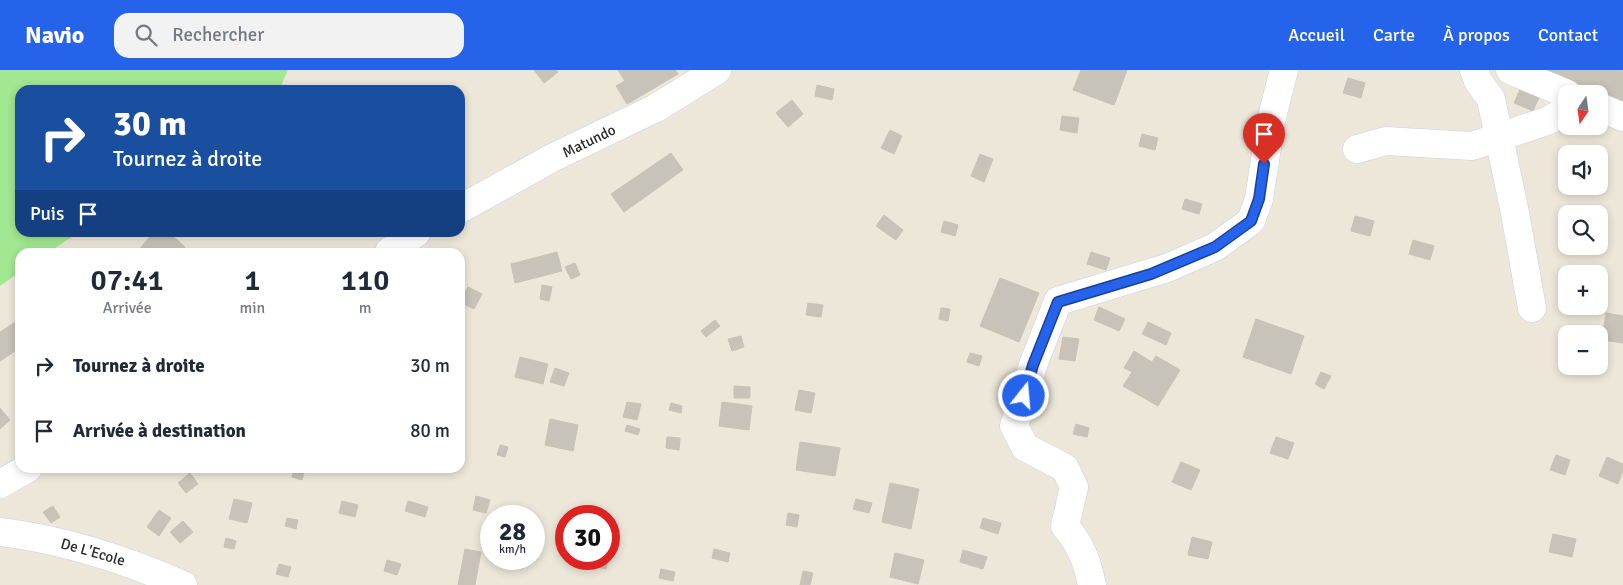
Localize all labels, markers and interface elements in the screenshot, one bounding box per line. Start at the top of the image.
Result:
search box [114,13,464,58]
text: Navio [25,20,84,50]
icon: search [132,21,160,49]
text: Rechercher [172,23,264,47]
text: Accueil [1288,24,1345,46]
text: Carte [1373,24,1415,46]
text: À propos [1443,24,1510,46]
text: Contact [1538,24,1598,46]
north arrow [1558,85,1608,135]
map controls [1558,85,1608,375]
text: 30 m [113,102,187,145]
icon: right [30,105,95,170]
pin [1243,113,1285,164]
street label: Matundo [559,120,619,162]
icon: arrive [1250,120,1278,148]
text: Tournez à droite [113,145,262,172]
button: sound [1558,145,1608,195]
icon: arrive [74,200,102,228]
text: Puis [30,202,64,226]
button: search [1558,205,1608,255]
text: 07:41 [91,262,164,299]
text: 1 [244,262,260,299]
text: 110 [341,262,389,299]
button: + [1558,265,1608,315]
text: Arrivée [103,298,152,318]
text: min [239,298,265,318]
text: m [359,298,371,318]
button: − [1558,325,1608,375]
icon: right [30,352,58,380]
text: Tournez à droite [73,354,205,378]
text: 30 m [410,354,450,378]
position arrow [997,369,1049,421]
icon: arrive [30,417,58,445]
text: Arrivée à destination [73,419,246,443]
text: 80 m [410,419,450,443]
speed limit sign: 30 [555,505,620,570]
text: 28 [499,516,526,547]
street label: De L'Ecole [59,534,127,570]
text: km/h [499,542,526,557]

